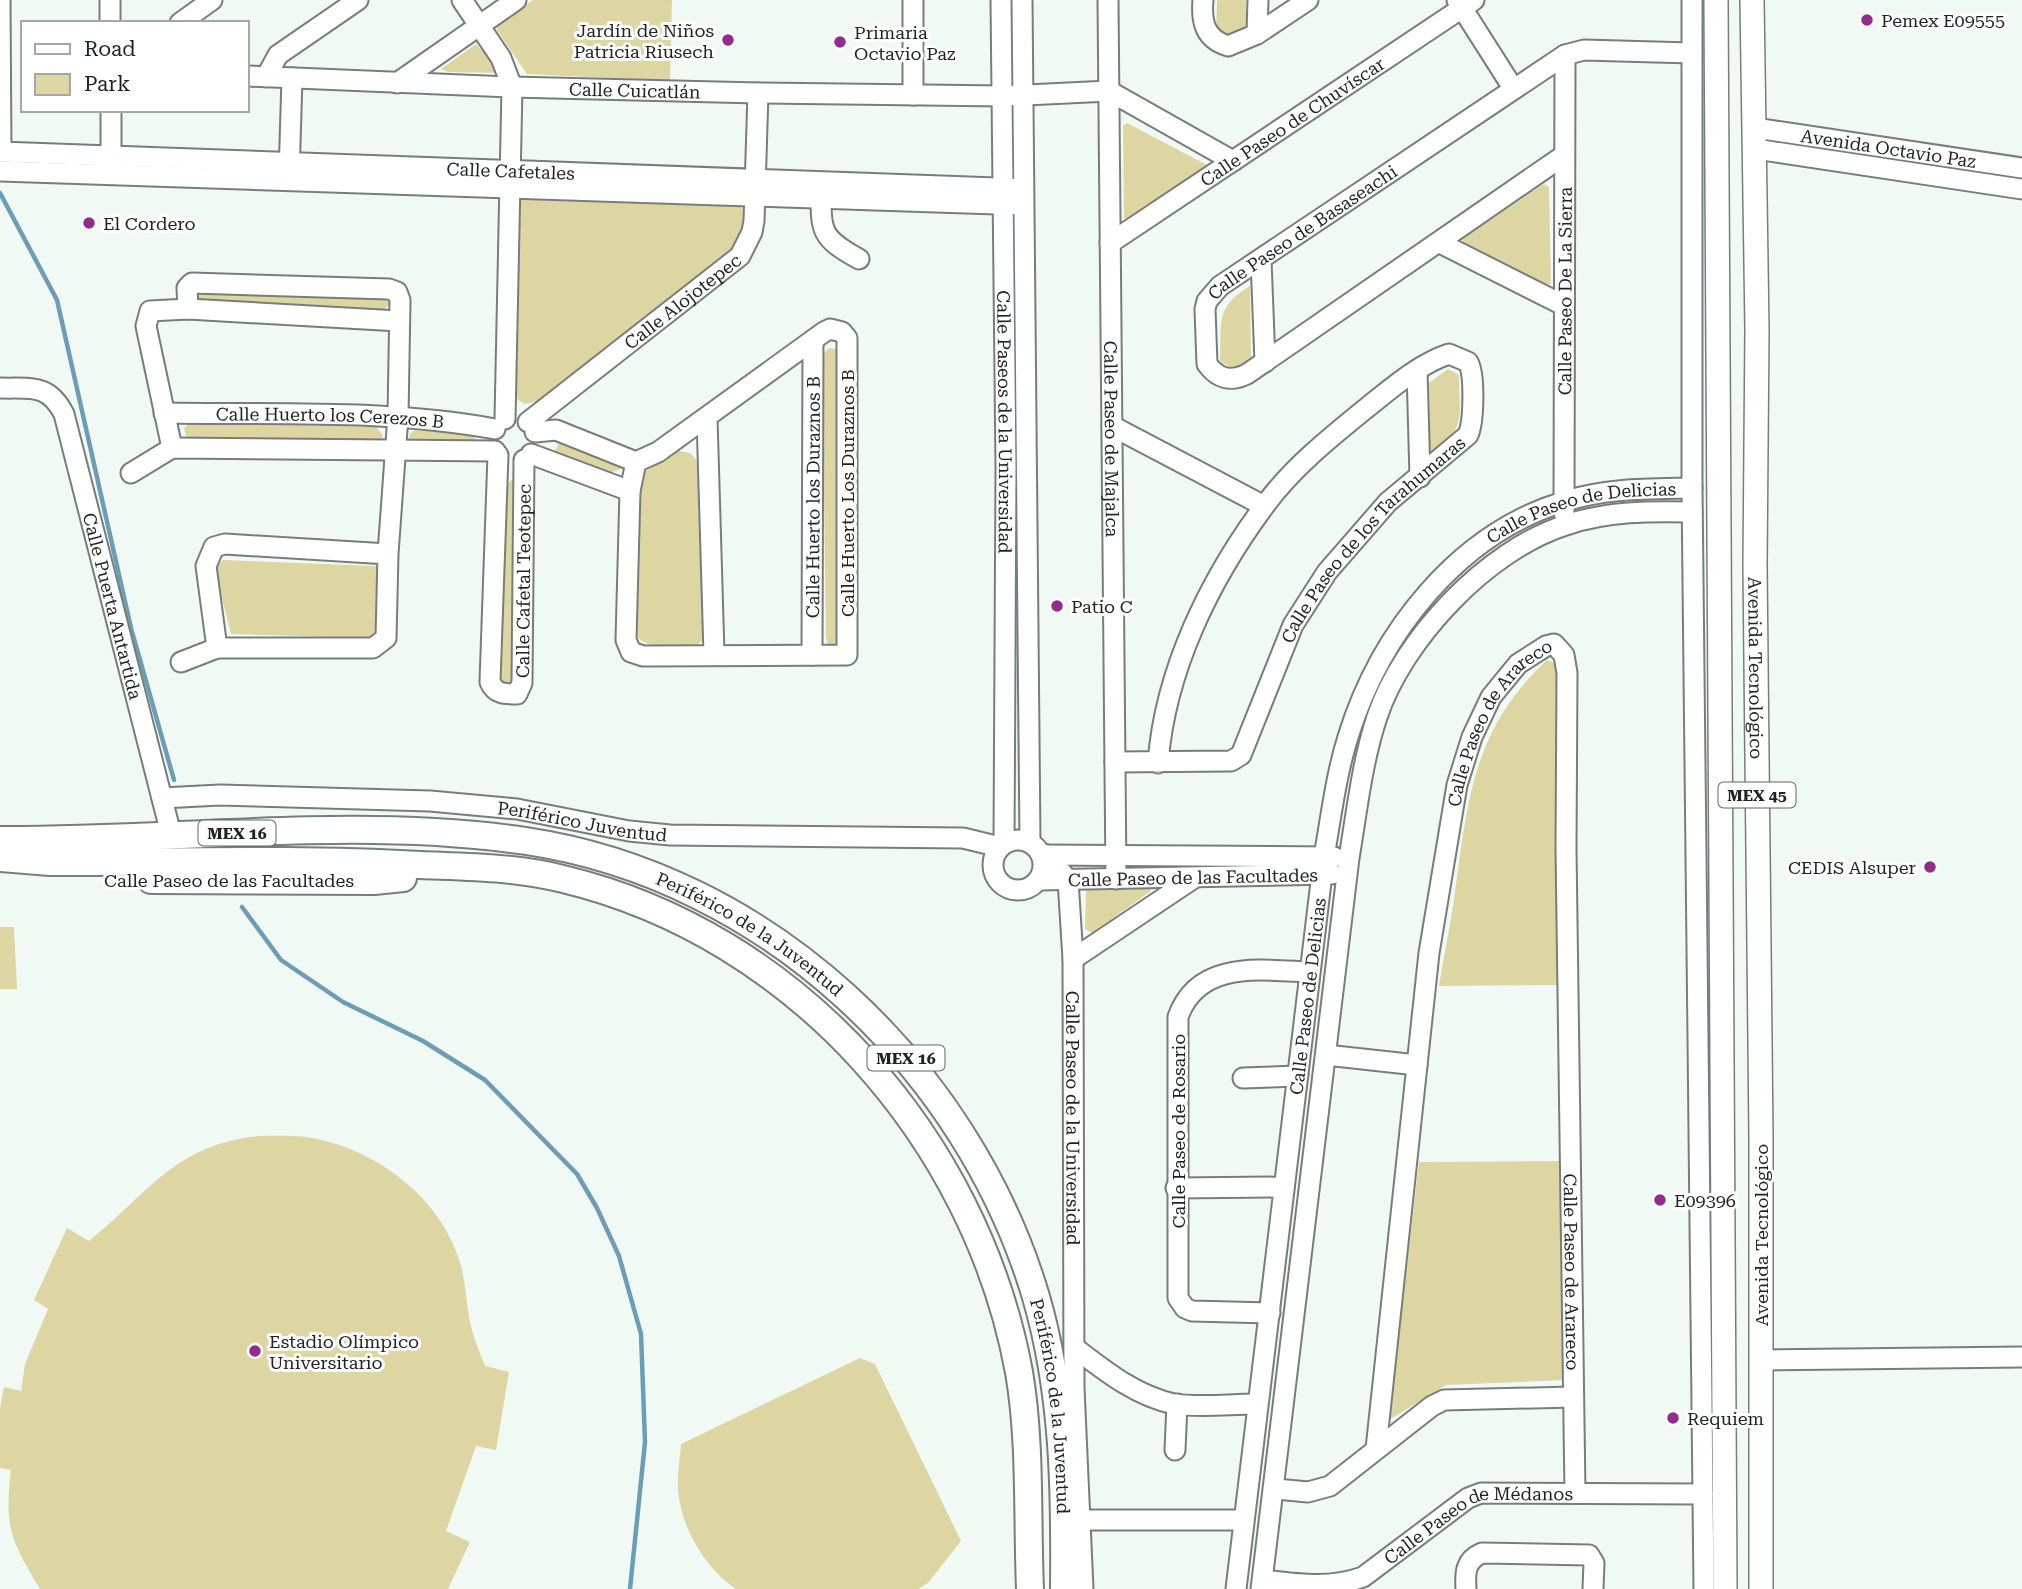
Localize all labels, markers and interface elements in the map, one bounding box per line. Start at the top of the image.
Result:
place label: Pemex E09555 [1881,10,2005,31]
marker: Pemex E09555 [1859,12,1875,28]
place label: Jardín de Niños Patricia Riusech [574,20,714,62]
legend [21,21,248,112]
place label: Primaria Octavio Paz [854,22,956,64]
marker: Jardín de Niños Patricia Riusech [720,32,736,48]
marker: Primaria Octavio Paz [832,34,848,50]
text: Road [84,37,136,61]
street label: Calle Paseo de Chuvíscar [1196,52,1388,190]
text: Park [84,72,130,96]
street label: Calle Cuicatlán [569,78,701,102]
street label: Avenida Octavio Paz [1800,125,1978,172]
street label: Calle Cafetales [446,158,575,183]
street label: Calle Paseo de Basaseachi [1203,160,1401,303]
street label: Calle Paseo De La Sierra [1554,186,1575,395]
place label: El Cordero [103,213,196,234]
marker: El Cordero [81,215,97,231]
street label: Calle Alojotepec [620,249,745,353]
street label: Calle Paseos de la Universidad [994,290,1017,554]
street label: Calle Paseo de Majalca [1101,341,1123,537]
street label: Calle Huerto Los Duraznos B [837,369,858,617]
street label: Calle Huerto los Duraznos B [802,376,823,618]
street label: Calle Huerto los Cerezos B [216,403,445,432]
street label: Calle Paseo de los Tarahumaras [1277,432,1469,646]
street label: Calle Paseo de Delicias [1482,478,1676,547]
street label: Calle Cafetal Teotepec [512,484,534,678]
street label: Calle Puerta Antartida [79,511,147,702]
street label: Avenida Tecnológico [1745,577,1768,759]
place label: Patio C [1071,596,1133,617]
marker: Patio C [1049,598,1065,614]
street label: Calle Paseo de Arareco [1443,635,1556,808]
road number: MEX 45 [1718,782,1796,808]
street label: Periférico Juventud [497,797,669,845]
road number: MEX 16 [198,820,276,846]
place label: CEDIS Alsuper [1788,857,1916,878]
marker: CEDIS Alsuper [1922,859,1938,875]
street label: Calle Paseo de las Facultades [1068,864,1318,890]
street label: Periférico de la Juventud [653,867,848,1000]
street label: Calle Paseo de las Facultades [104,870,354,891]
street label: Calle Paseo de Delicias [1285,897,1330,1096]
street label: Calle Paseo de la Universidad [1063,991,1084,1246]
street label: Calle Paseo de Rosario [1168,1034,1189,1228]
road number: MEX 16 [867,1046,944,1070]
street label: Avenida Tecnológico [1751,1144,1772,1326]
street label: Calle Paseo de Arareco [1560,1173,1584,1371]
place label: E09396 [1674,1190,1736,1211]
marker: E09396 [1652,1192,1668,1208]
street label: Periférico de la Juventud [1026,1296,1074,1515]
place label: Estadio Olímpico Universitario [269,1331,419,1373]
marker: Estadio Olímpico Universitario [247,1343,263,1359]
place label: Requiem [1687,1408,1764,1429]
marker: Requiem [1665,1410,1681,1426]
street label: Calle Paseo de Médanos [1380,1482,1573,1568]

